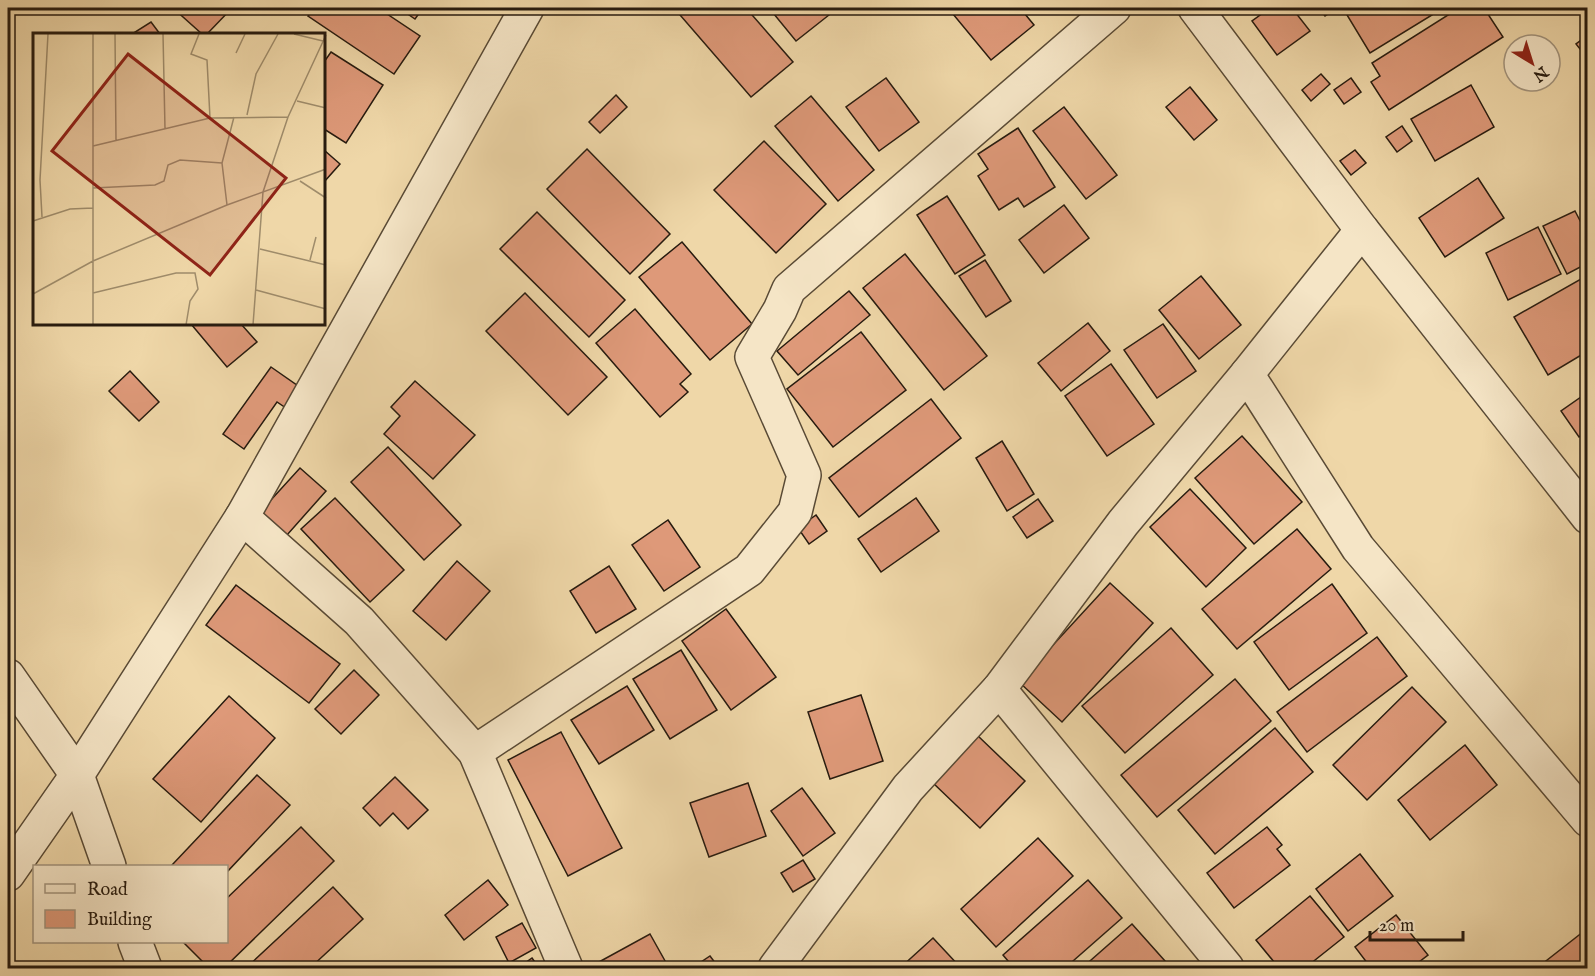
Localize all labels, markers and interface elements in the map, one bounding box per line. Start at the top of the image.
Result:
inset map [33,33,326,326]
north arrow [1502,33,1562,93]
text: N [1528,60,1552,85]
legend [33,865,228,943]
text: Road [87,879,128,902]
scale bar [1370,904,1463,942]
text: Building [87,909,152,932]
text: 20 m [1379,915,1414,938]

